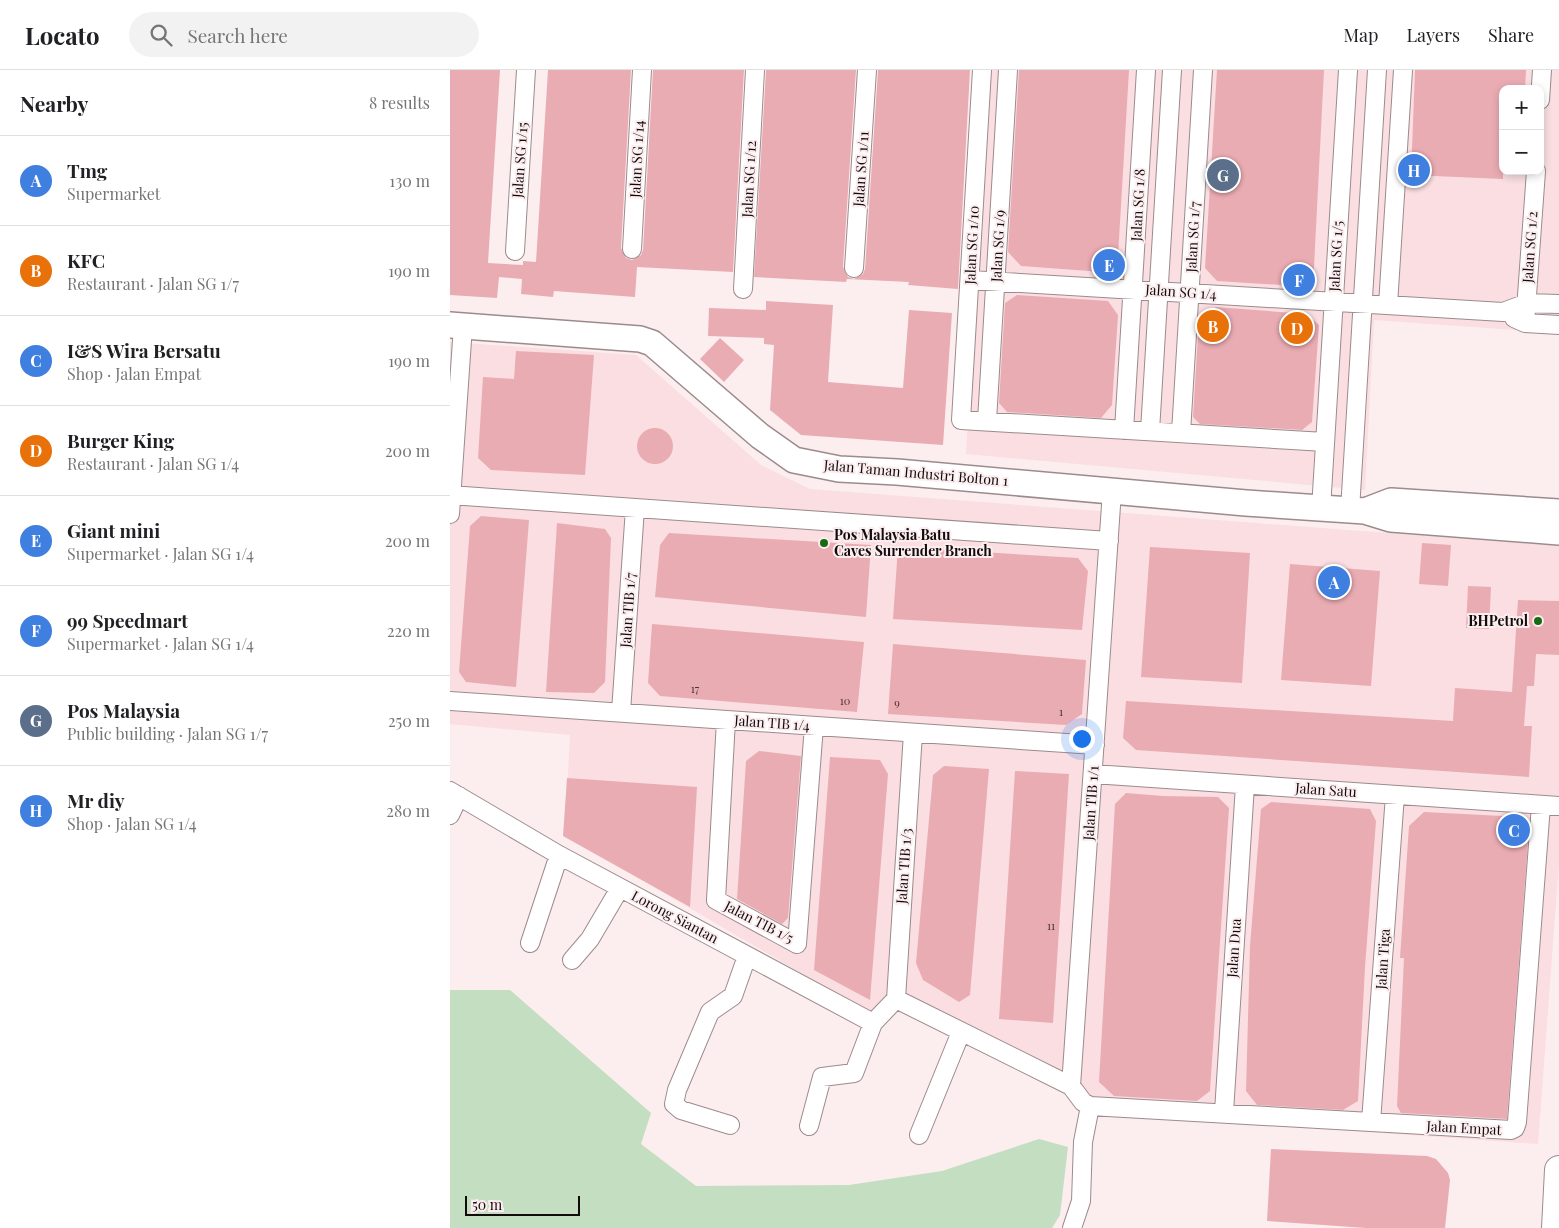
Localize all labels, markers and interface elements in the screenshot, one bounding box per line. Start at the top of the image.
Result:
search box [129,12,479,57]
text: Locato [25,19,99,51]
icon: search [147,21,175,49]
text: Search here [187,22,288,48]
text: Map [1343,23,1378,47]
text: Layers [1406,23,1460,47]
text: Share [1488,23,1534,47]
map controls [1499,85,1544,175]
button: + [1499,85,1544,130]
text: Nearby [20,89,89,117]
text: 8 results [369,92,430,113]
street label: Jalan SG 1/14 [625,120,648,199]
street label: Jalan SG 1/15 [507,121,532,200]
button: − [1499,130,1544,175]
street label: Jalan SG 1/11 [848,131,873,208]
street label: Jalan SG 1/12 [737,140,760,219]
pin: H [1398,151,1430,189]
pin: G [1207,156,1239,194]
text: Tmg [67,157,107,183]
street label: Jalan SG 1/8 [1126,168,1149,243]
text: A [31,170,41,191]
text: 130 m [389,170,430,191]
text: Supermarket [67,183,161,204]
street label: Jalan SG 1/7 [1181,201,1204,274]
street label: Jalan SG 1/10 [960,205,983,286]
street label: Jalan SG 1/9 [986,209,1009,283]
street label: Jalan SG 1/2 [1517,210,1542,284]
street label: Jalan SG 1/5 [1324,220,1347,293]
pin: E [1093,246,1125,284]
text: KFC [67,247,105,273]
text: B [31,260,41,281]
text: 190 m [388,260,430,281]
pin: F [1283,261,1315,299]
text: Restaurant · Jalan SG 1/7 [67,273,239,294]
street label: Jalan SG 1/4 [1144,279,1217,303]
pin: B [1197,307,1229,345]
pin: D [1281,309,1313,347]
text: I&S Wira Bersatu [67,337,221,363]
text: C [30,350,42,371]
text: 190 m [388,350,430,371]
text: Shop · Jalan Empat [67,363,201,384]
text: Burger King [67,427,174,453]
text: D [30,440,42,461]
text: 200 m [385,440,430,461]
text: Restaurant · Jalan SG 1/4 [67,453,239,474]
street label: Jalan Taman Industri Bolton 1 [822,455,1009,490]
text: Giant mini [67,517,160,543]
place label: Pos Malaysia Batu Caves Surrender Branch [834,525,992,560]
text: E [31,530,41,551]
text: 200 m [385,530,430,551]
marker: Pos Malaysia Batu Caves Surrender Branch [818,537,830,549]
text: Supermarket · Jalan SG 1/4 [67,543,254,564]
pin: A [1318,563,1350,601]
street label: Jalan TIB 1/7 [615,571,640,649]
text: 99 Speedmart [67,607,188,633]
place label: BHPetrol [1468,611,1529,630]
marker: BHPetrol [1532,615,1544,627]
text: F [31,620,41,641]
text: 220 m [387,620,430,641]
text: Supermarket · Jalan SG 1/4 [67,633,254,654]
house number: 17 [691,681,700,696]
house number: 10 [840,693,851,708]
house number: 9 [894,695,900,710]
text: Pos Malaysia [67,697,180,723]
house number: 1 [1059,704,1063,719]
text: G [30,710,42,731]
text: 250 m [388,710,430,731]
street label: Jalan TIB 1/4 [733,710,811,735]
text: Public building · Jalan SG 1/7 [67,723,268,744]
your location [1069,726,1095,752]
street label: Jalan TIB 1/1 [1078,765,1103,842]
street label: Jalan Satu [1294,778,1357,801]
text: Mr diy [67,787,125,813]
text: H [30,800,42,821]
text: 280 m [386,800,430,821]
pin: C [1498,811,1530,849]
text: Shop · Jalan SG 1/4 [67,813,197,834]
street label: Jalan TIB 1/3 [891,828,916,905]
street label: Lorong Siantan [628,886,723,948]
street label: Jalan TIB 1/5 [720,896,797,947]
house number: 11 [1047,918,1055,933]
street label: Jalan Dua [1222,918,1245,979]
street label: Jalan Tiga [1371,928,1394,991]
street label: Jalan Empat [1425,1116,1503,1139]
scale bar [465,1193,580,1216]
text: 50 m [472,1195,502,1214]

